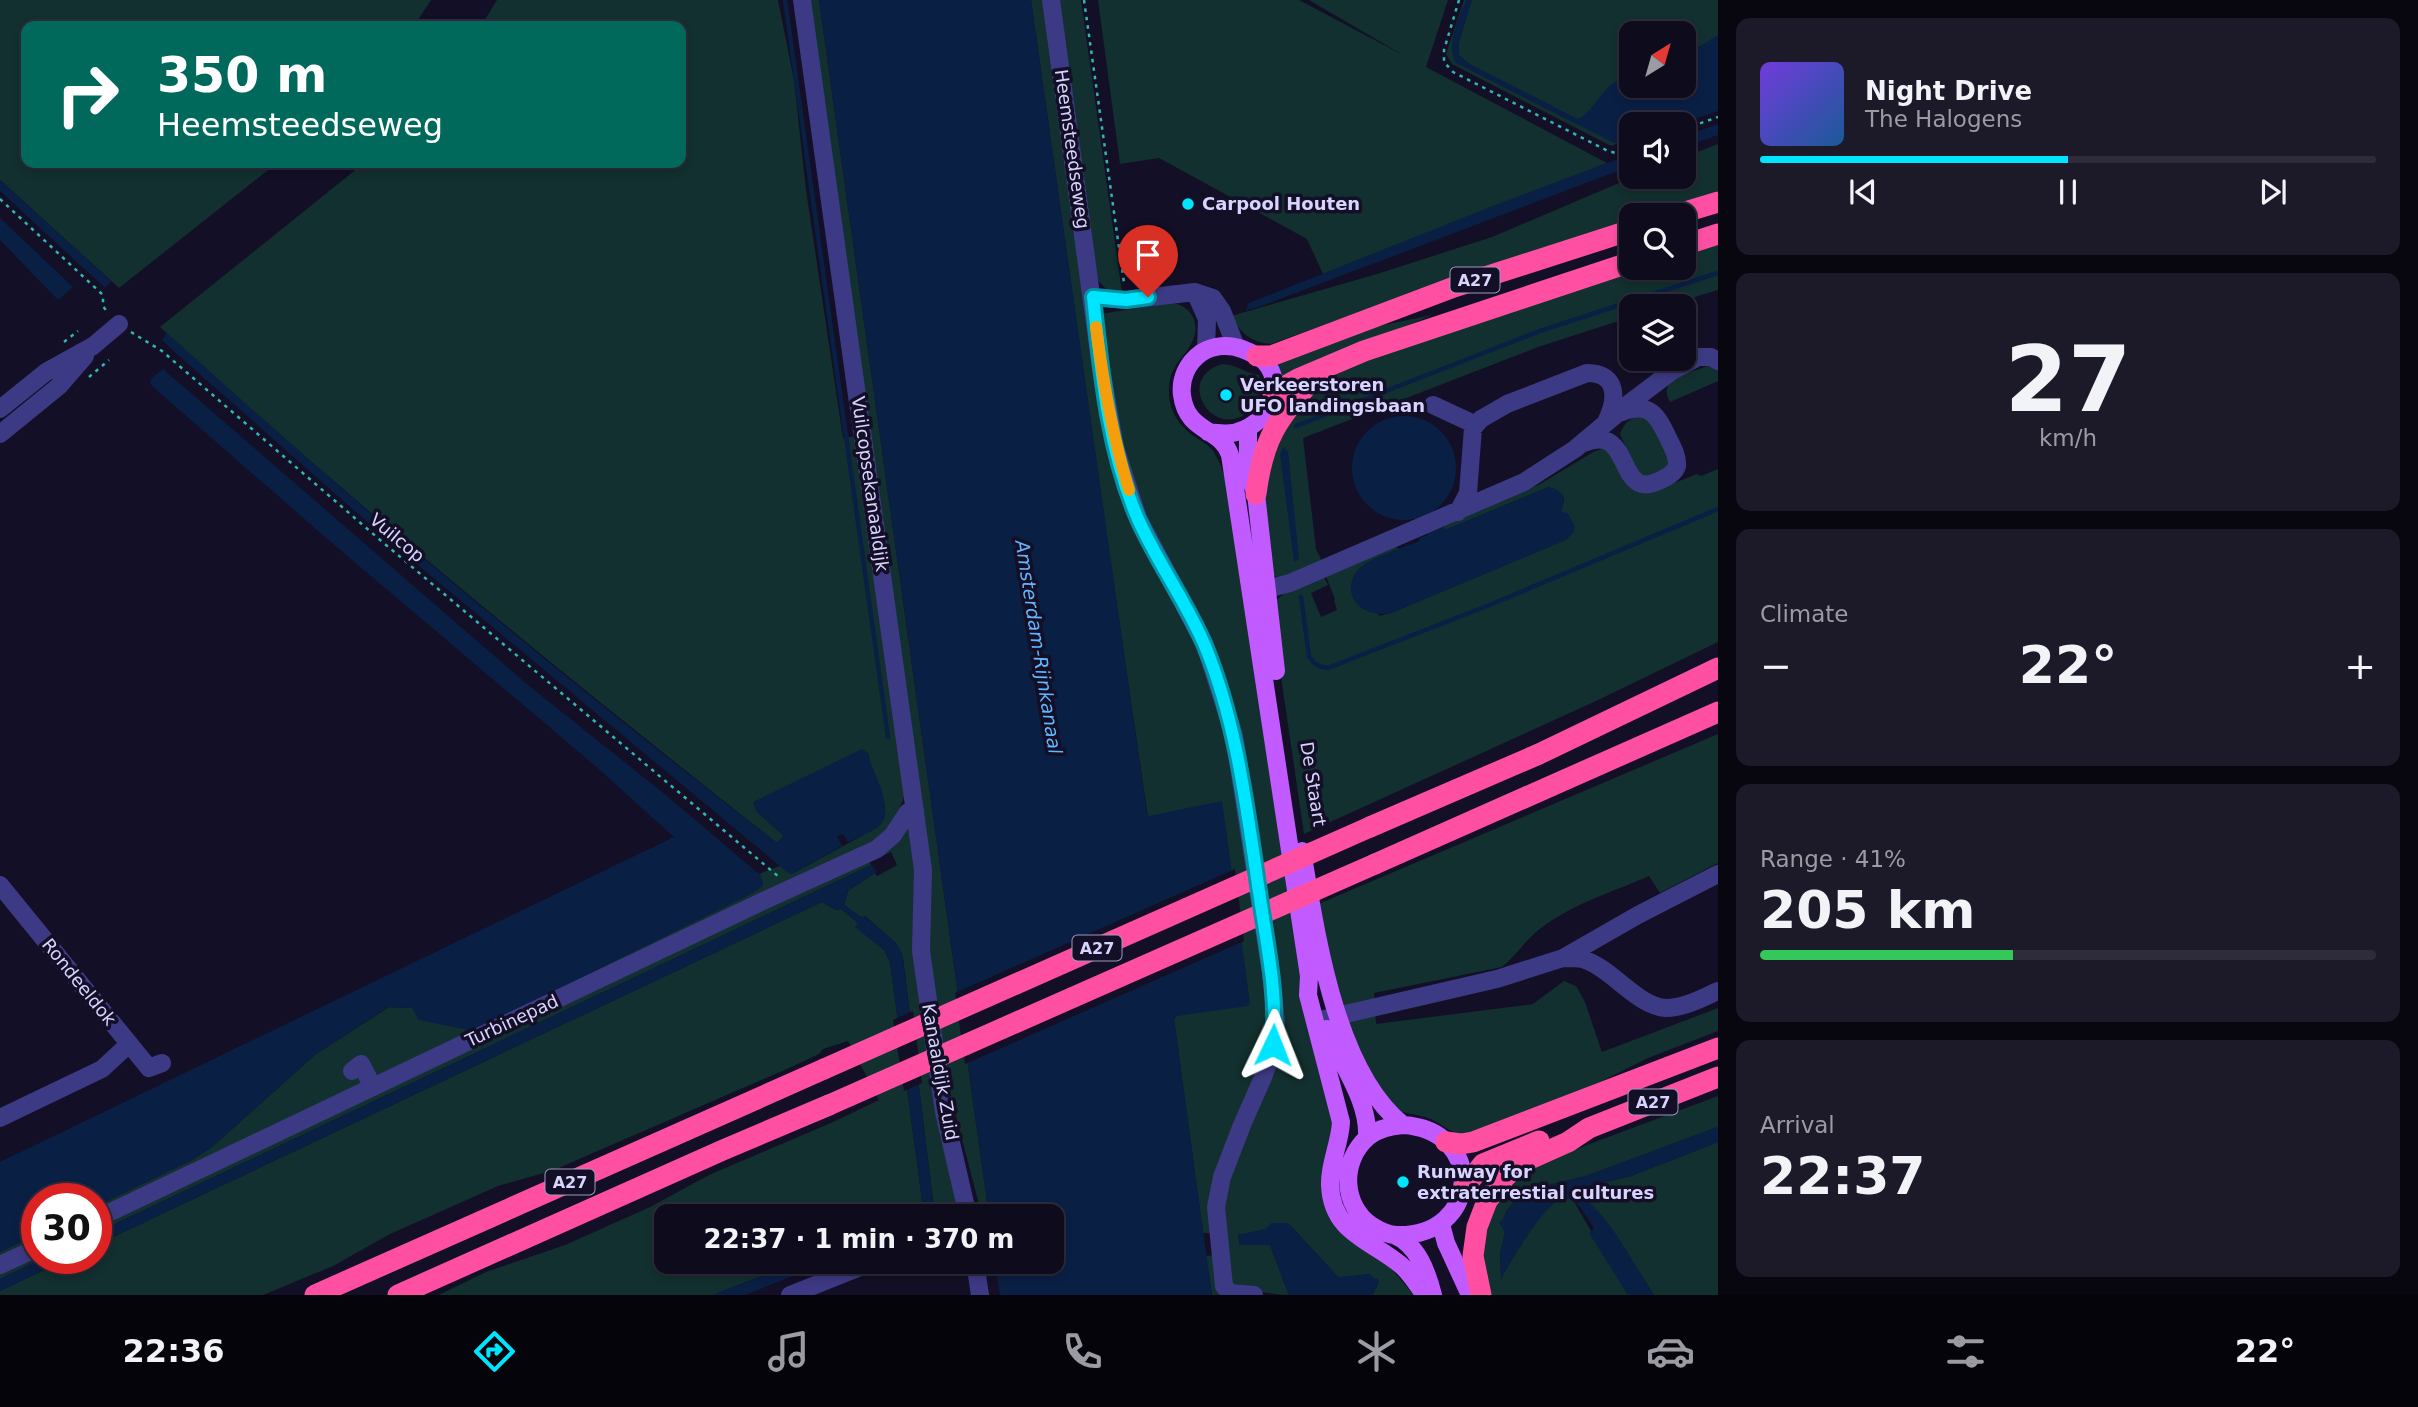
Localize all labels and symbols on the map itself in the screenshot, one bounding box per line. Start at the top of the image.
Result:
north arrow [1619,21,1696,98]
street label: Heemsteedseweg [1051,68,1094,230]
place label: Carpool Houten [1202,193,1360,214]
marker: Carpool Houten [1180,196,1196,212]
pin [1118,225,1178,297]
road number: A27 [1450,268,1500,292]
place label: Verkeerstoren UFO landingsbaan [1240,374,1425,416]
marker: Verkeerstoren UFO landingsbaan [1218,387,1234,403]
street label: Vuilcopsekanaaldijk [848,395,893,573]
street label: Vuilcop [366,509,429,567]
water label: Amsterdam-Rijnkanaal [1011,536,1067,756]
street label: De Staart [1296,740,1331,828]
street label: Rondeeldok [38,934,121,1030]
road number: A27 [1072,936,1122,960]
street label: Turbinepad [461,990,561,1052]
street label: Kanaaldijk Zuid [918,1002,963,1142]
position arrow [1236,1008,1310,1082]
road number: A27 [1628,1090,1678,1114]
place label: Runway for extraterrestial cultures [1417,1161,1654,1203]
road number: A27 [546,1170,594,1194]
marker: Runway for extraterrestial cultures [1395,1174,1411,1190]
speed limit sign: 30 [21,1183,112,1274]

